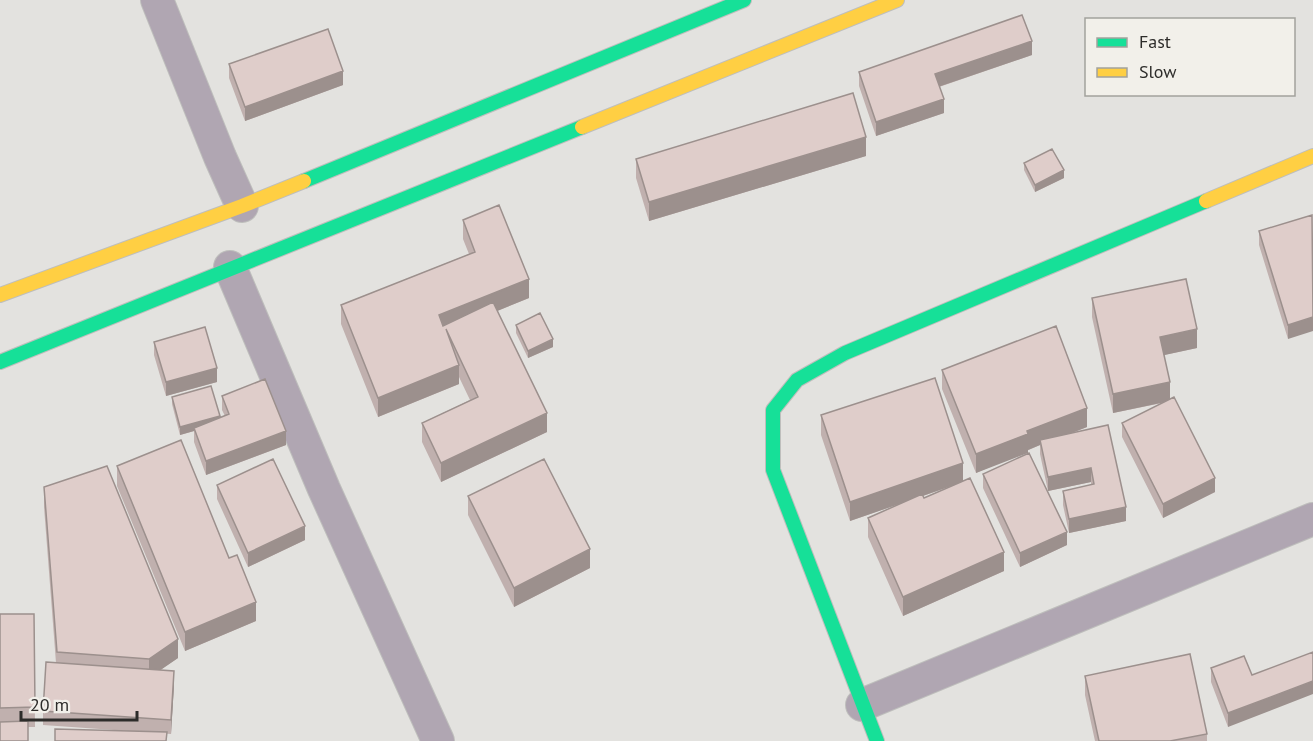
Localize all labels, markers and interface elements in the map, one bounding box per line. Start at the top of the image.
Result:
legend [1085,18,1295,96]
text: Fast [1139,30,1171,53]
text: Slow [1139,60,1177,83]
scale bar [21,684,136,722]
text: 20 m [30,693,69,716]

